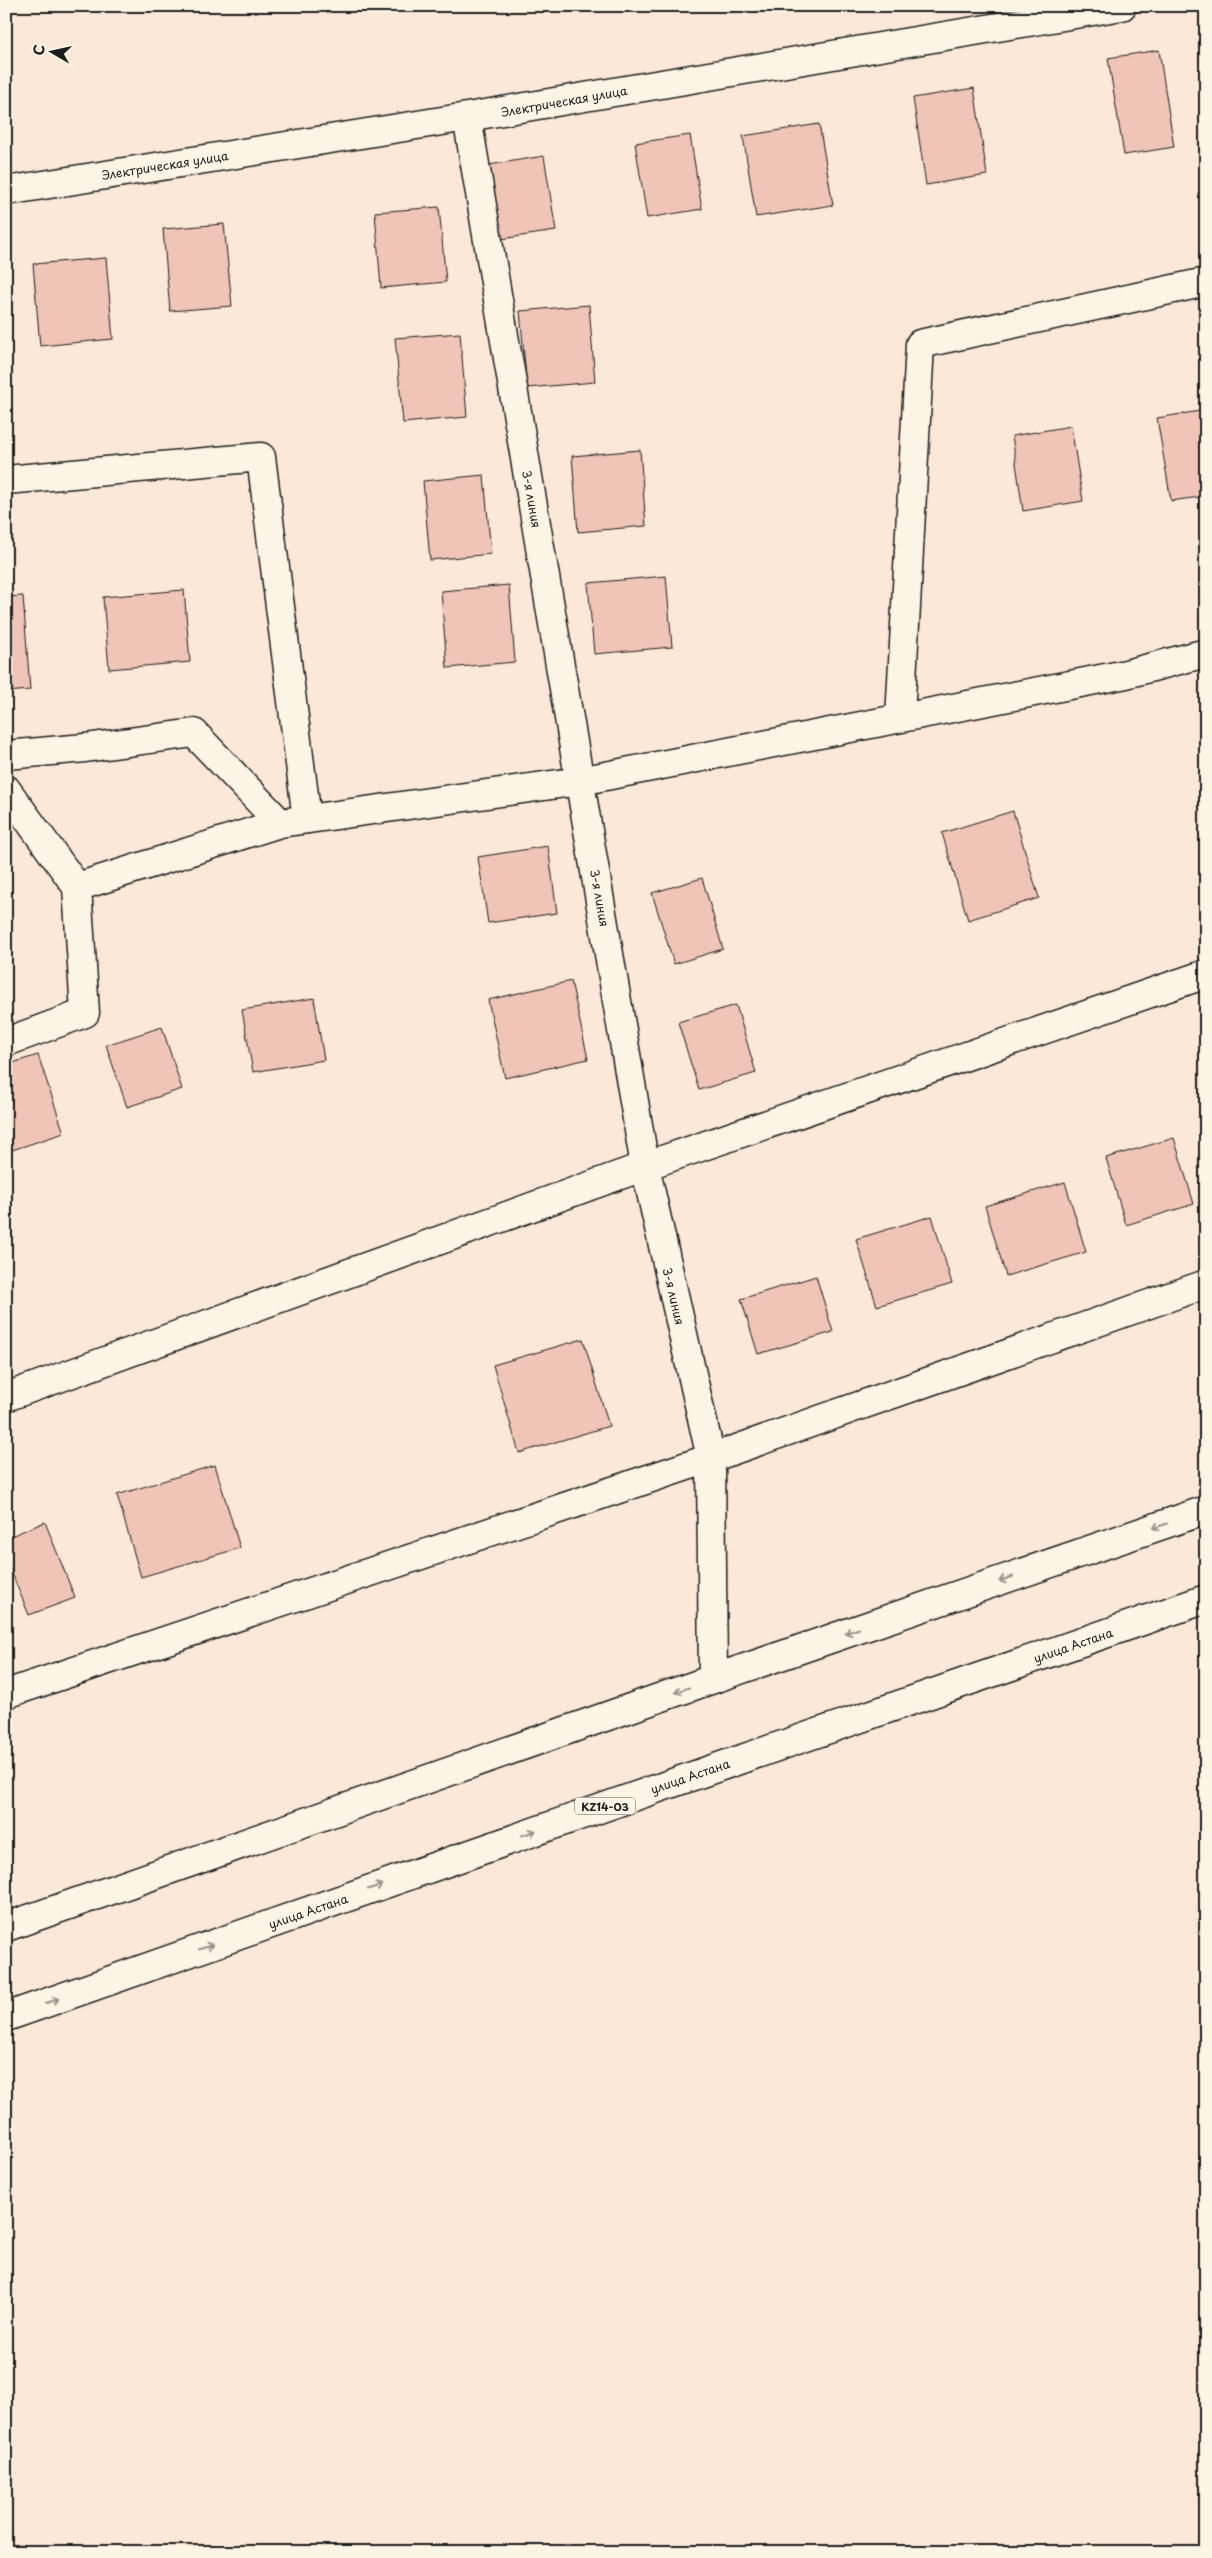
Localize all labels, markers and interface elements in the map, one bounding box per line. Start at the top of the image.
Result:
north arrow [28,28,78,78]
text: С [27,43,50,57]
street label: Электрическая улица [499,81,629,121]
street label: Электрическая улица [100,146,230,184]
street label: 3-я линия [518,469,546,529]
street label: 3-я линия [586,868,614,928]
street label: 3-я линия [659,1266,689,1326]
one-way arrow [1152,1522,1168,1531]
one-way arrow [998,1574,1014,1584]
street label: улица Астана [1031,1623,1116,1667]
one-way arrow [844,1627,860,1637]
one-way arrow [675,1686,690,1695]
street label: улица Астана [648,1754,733,1798]
road number: KZ14-03 [575,1798,635,1814]
one-way arrow [520,1828,536,1837]
one-way arrow [367,1882,383,1891]
street label: улица Астана [266,1889,351,1933]
one-way arrow [197,1942,213,1951]
one-way arrow [44,1995,60,2005]

